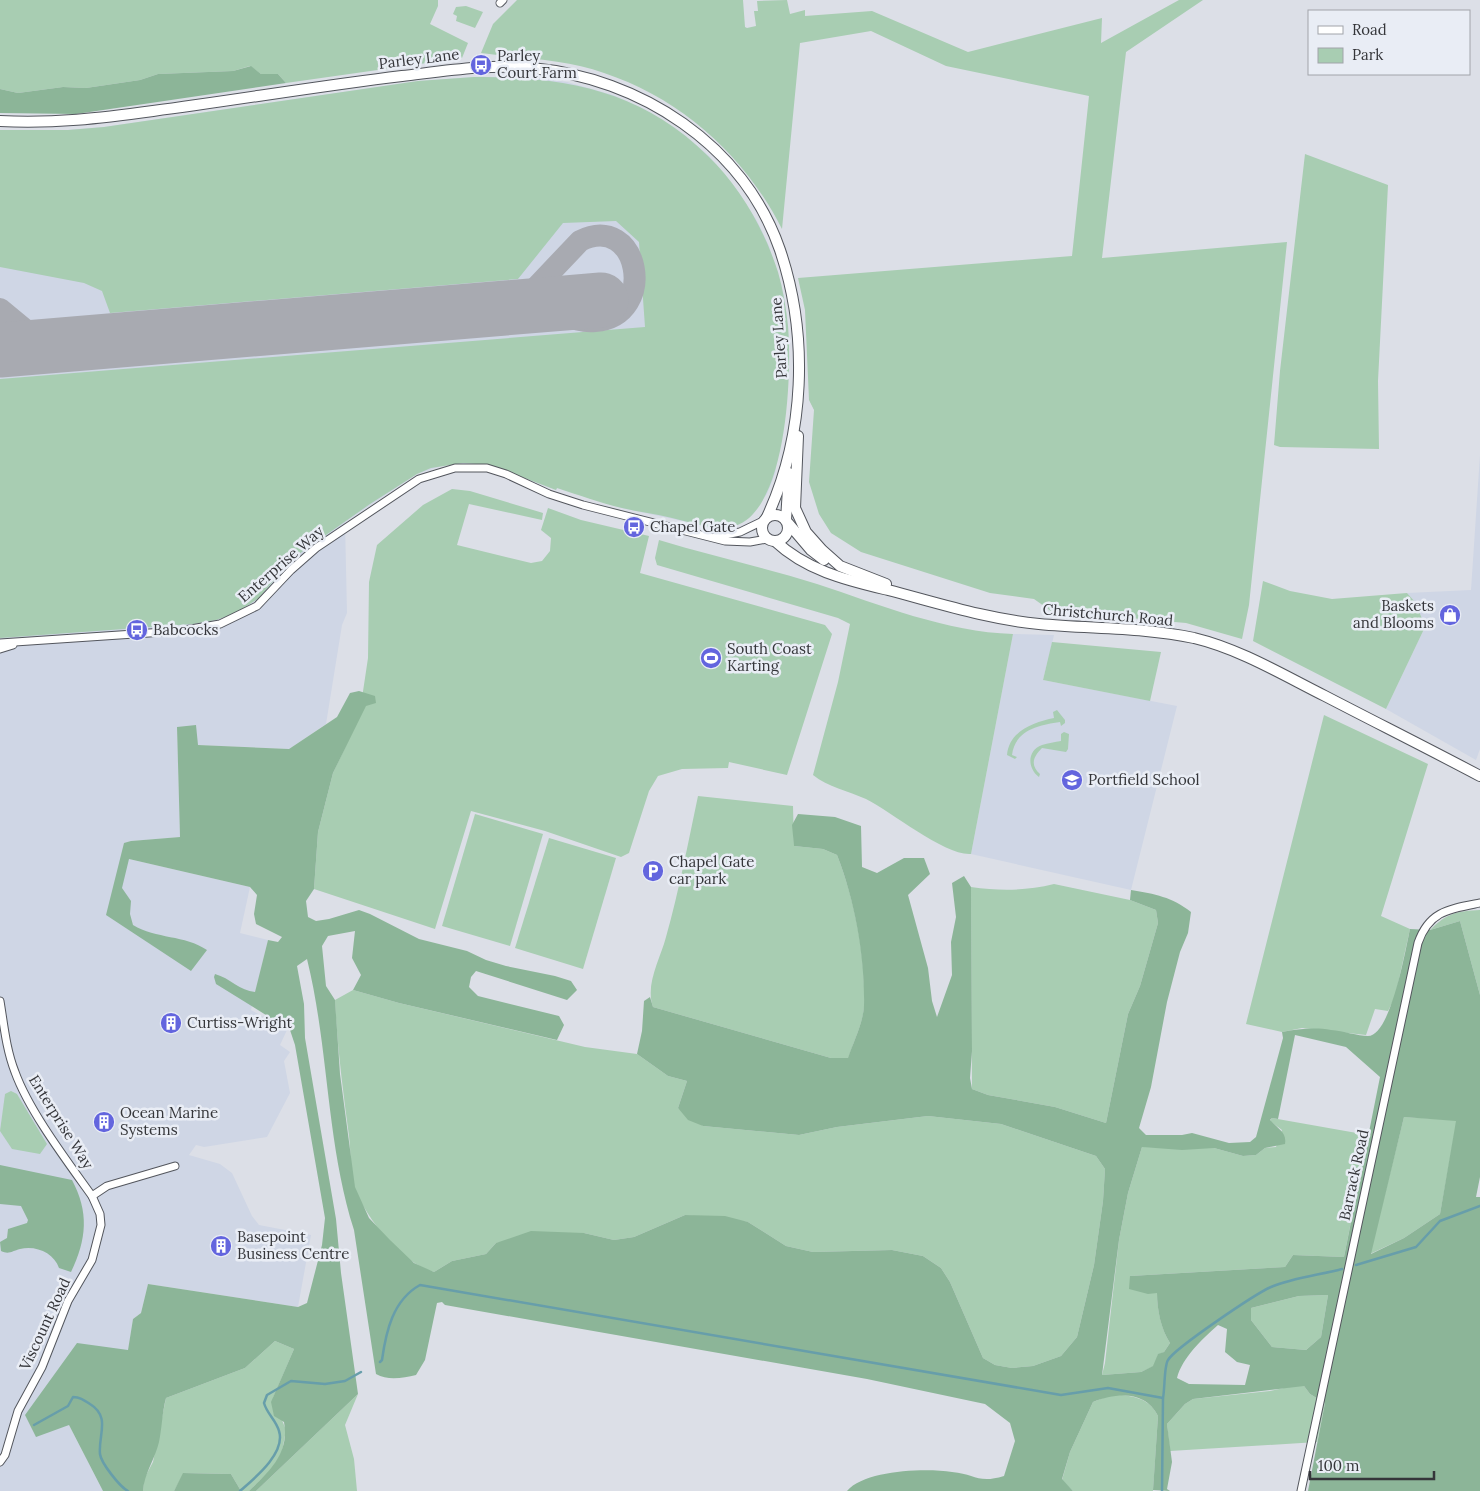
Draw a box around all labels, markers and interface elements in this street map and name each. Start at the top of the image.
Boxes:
legend [1308,10,1470,75]
text: Road [1352,20,1387,39]
street label: Parley Lane [378,44,460,73]
text: Park [1352,45,1383,64]
place label: Parley Court Farm [497,46,577,82]
bus stop icon: Parley Court Farm [469,53,493,77]
street label: Parley Lane [766,297,791,379]
bus stop icon: Chapel Gate [622,515,646,539]
place label: Chapel Gate [650,517,735,536]
street label: Enterprise Way [234,521,327,606]
place label: Baskets and Blooms [1353,596,1434,632]
street label: Christchurch Road [1042,599,1174,630]
shop icon: Baskets and Blooms [1438,603,1462,627]
bus stop icon: Babcocks [125,618,149,642]
place label: Babcocks [153,620,219,639]
place label: South Coast Karting [727,639,812,675]
sports icon: South Coast Karting [699,646,723,670]
school or university icon: Portfield School [1060,768,1084,792]
place label: Portfield School [1088,770,1200,789]
place label: Chapel Gate car park [669,852,754,888]
parking icon: Chapel Gate car park [641,859,665,883]
building icon: Curtiss-Wright [159,1011,183,1035]
place label: Curtiss-Wright [187,1013,293,1032]
street label: Enterprise Way [25,1071,98,1172]
place label: Ocean Marine Systems [120,1103,218,1139]
building icon: Ocean Marine Systems [92,1110,116,1134]
street label: Barrack Road [1335,1128,1372,1222]
place label: Basepoint Business Centre [237,1227,349,1263]
building icon: Basepoint Business Centre [209,1234,233,1258]
street label: Viscount Road [14,1274,74,1374]
scale bar [1310,1448,1434,1480]
text: 100 m [1318,1456,1359,1475]

